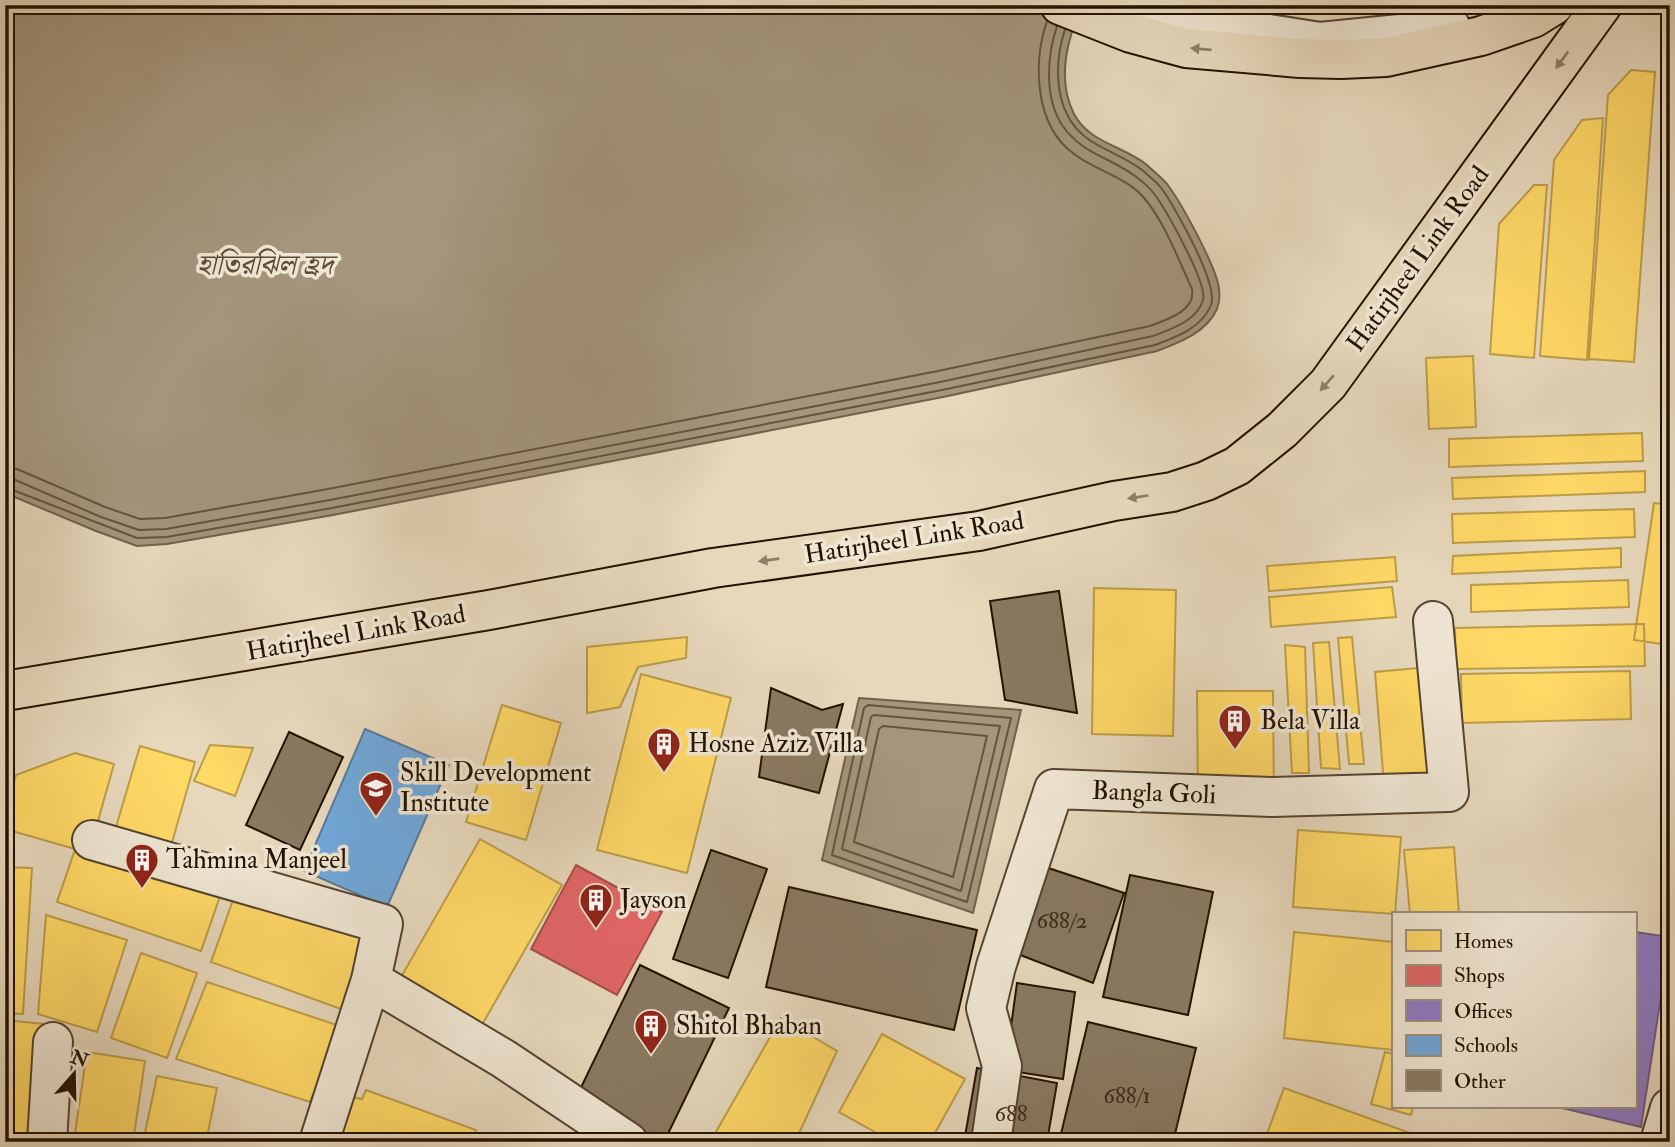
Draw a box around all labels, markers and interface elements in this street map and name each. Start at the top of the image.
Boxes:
one-way arrow [1190,43,1212,54]
one-way arrow [1554,51,1569,69]
street label: Hatirjheel Link Road [1340,160,1496,358]
water label: হাতিরঝিল হ্রদ [197,248,339,283]
one-way arrow [1320,375,1335,392]
one-way arrow [1127,492,1149,503]
street label: Hatirjheel Link Road [802,505,1026,571]
one-way arrow [758,555,780,566]
street label: Hatirjheel Link Road [244,598,468,668]
building icon: Bela Villa [1216,702,1254,751]
place label: Bela Villa [1260,705,1360,737]
building icon: Hosne Aziz Villa [645,725,683,774]
place label: Hosne Aziz Villa [688,728,864,760]
place label: Skill Development Institute [400,757,591,819]
school or university icon: Skill Development Institute [357,769,395,818]
street label: Bangla Goli [1091,775,1217,811]
building icon: Tahmina Manjeel [123,841,161,890]
place label: Tahmina Manjeel [166,844,347,876]
building icon: Jayson [577,881,615,930]
place label: Jayson [619,884,687,916]
house number: 688/2 [1037,906,1087,935]
legend [1392,912,1636,1108]
text: Homes [1454,928,1513,955]
text: Shops [1454,962,1505,989]
text: Offices [1454,998,1512,1025]
building icon: Shitol Bhaban [632,1007,670,1056]
place label: Shitol Bhaban [676,1010,822,1042]
text: Schools [1454,1032,1518,1059]
north arrow [38,1038,108,1108]
text: N [66,1044,92,1073]
text: Other [1454,1068,1506,1095]
house number: 688/1 [1103,1081,1151,1110]
house number: 688 [994,1099,1028,1128]

